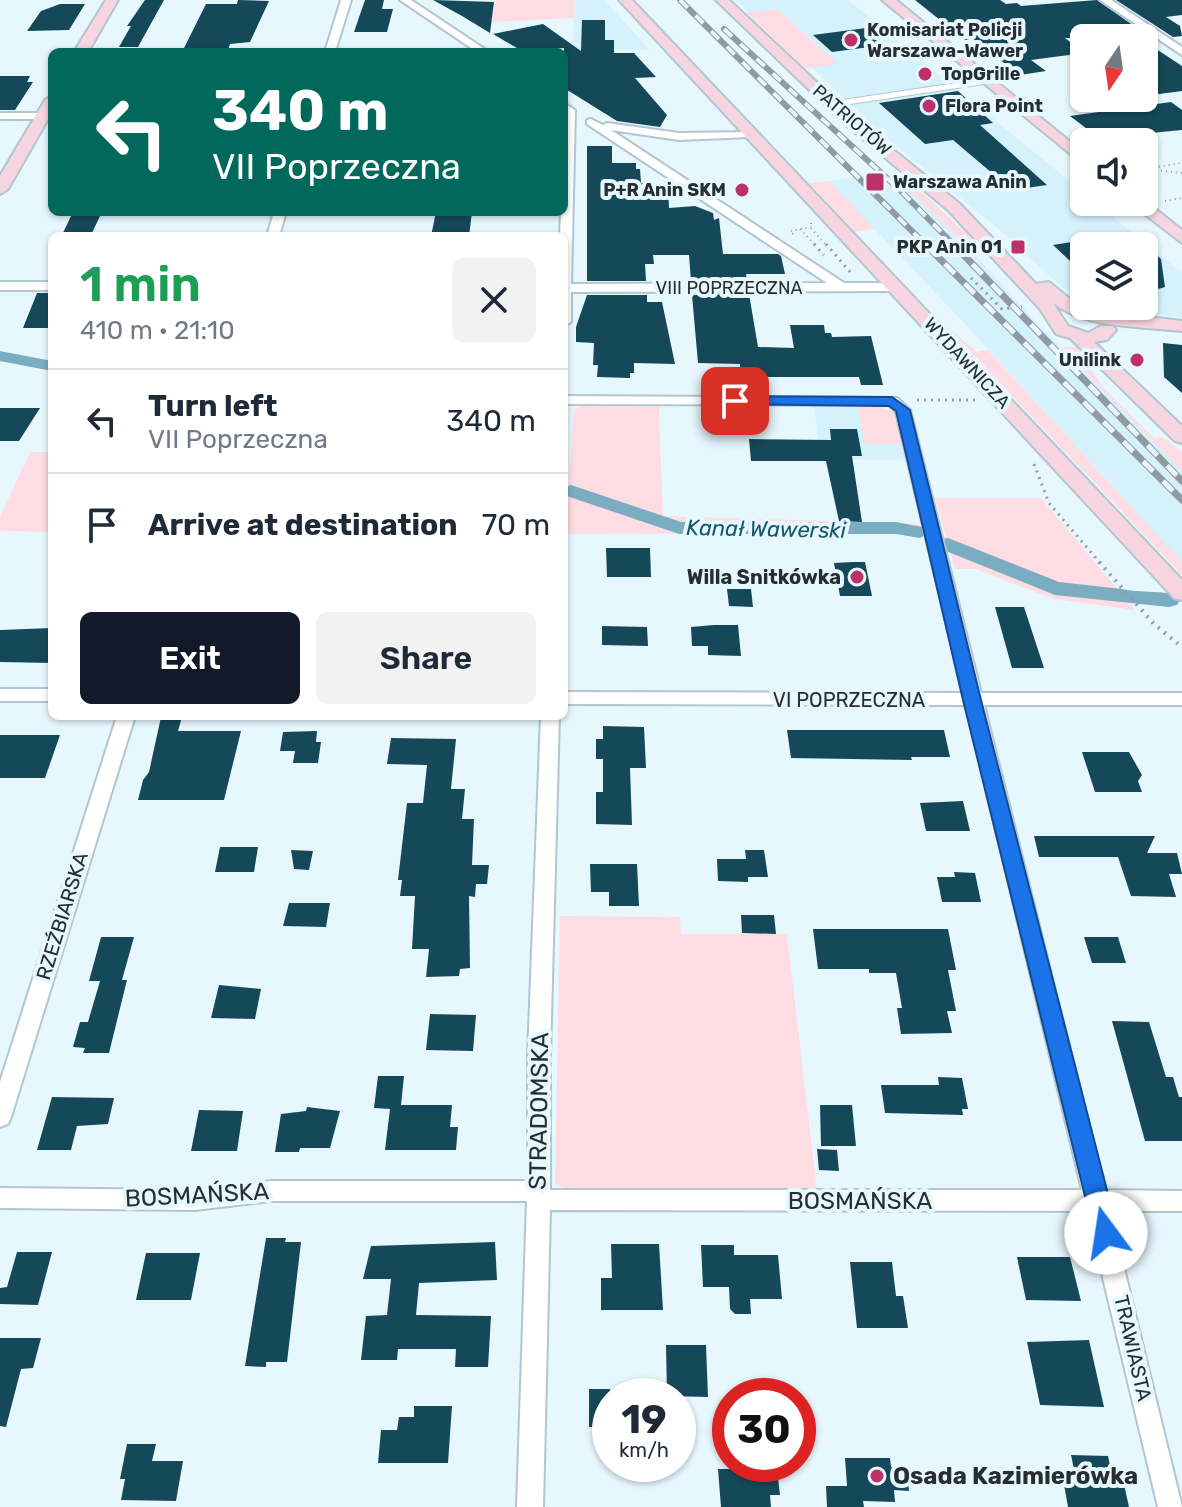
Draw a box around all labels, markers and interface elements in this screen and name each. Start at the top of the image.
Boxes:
place label: Komisariat Policji Warszawa-Wawer [867,19,1023,62]
north arrow [1070,24,1158,112]
map controls [1070,24,1158,320]
marker: Komisariat Policji Warszawa-Wawer [842,31,860,49]
place label: TopGrille [941,63,1021,85]
marker: TopGrille [916,65,934,83]
text: 340 m [212,78,388,144]
icon: left [80,80,184,184]
street label: PATRIOTÓW [808,80,896,160]
place label: Flora Point [945,95,1043,117]
marker: Flora Point [920,97,938,115]
button: sound [1070,128,1158,216]
text: VII Poprzeczna [212,145,461,188]
marker: Warszawa Anin [864,171,886,193]
place label: Warszawa Anin [893,171,1027,193]
place label: P+R Anin SKM [603,179,726,201]
marker: P+R Anin SKM [733,181,751,199]
button: layers [1070,232,1158,320]
place label: PKP Anin 01 [897,236,1002,258]
marker: PKP Anin 01 [1009,238,1027,256]
text: 1 min [80,256,201,313]
button: close [452,258,536,342]
street label: VIII POPRZECZNA [656,277,802,299]
street label: WYDAWNICZA [919,313,1015,413]
text: 410 m · 21:10 [80,315,235,346]
place label: Unilink [1059,349,1121,371]
marker: Unilink [1128,351,1146,369]
pin [701,367,769,435]
icon: arrive [713,379,757,423]
text: Turn left [148,388,278,424]
icon: left [80,399,124,443]
text: 340 m [446,403,536,439]
text: VII Poprzeczna [148,424,328,455]
icon: arrive [80,503,124,547]
text: Arrive at destination [148,507,458,543]
text: 70 m [482,507,550,543]
water label: Kanał Wawerski [686,514,847,544]
place label: Willa Snitkówka [687,565,841,589]
marker: Willa Snitkówka [848,568,866,586]
button: Exit [80,612,300,704]
button: Share [316,612,536,704]
street label: VI POPRZECZNA [773,688,925,712]
street label: RZEŹBIARSKA [31,849,93,983]
street label: STRADOMSKA [524,1032,554,1190]
street label: BOSMAŃSKA [124,1177,270,1213]
street label: BOSMAŃSKA [788,1187,932,1215]
position arrow [1064,1191,1148,1275]
street label: TRAWIASTA [1109,1293,1157,1403]
speed limit sign: 30 [712,1378,816,1482]
text: 19 [621,1396,667,1443]
text: km/h [619,1438,669,1462]
place label: Osada Kazimierówka [893,1462,1138,1490]
marker: Osada Kazimierówka [868,1467,886,1485]

